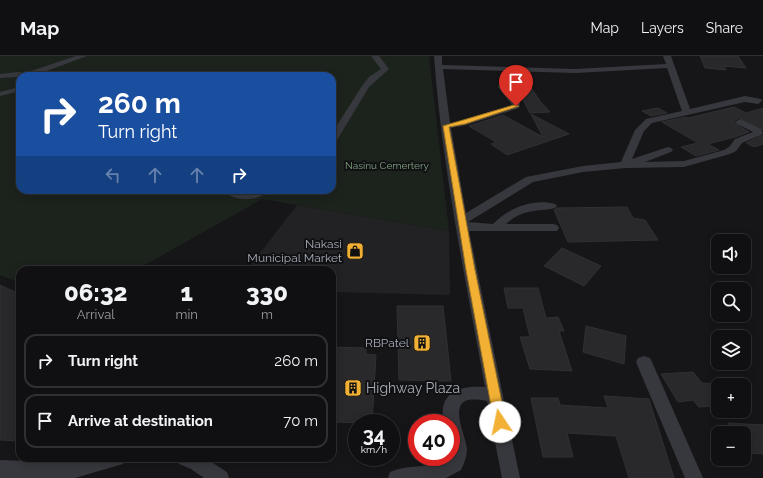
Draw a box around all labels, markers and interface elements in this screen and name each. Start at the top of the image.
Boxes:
text: Map [20,17,59,39]
text: Map [591,20,619,36]
text: Layers [641,20,684,36]
text: Share [706,20,743,36]
pin [499,65,533,106]
icon: arrive [505,71,527,93]
text: 260 m [98,87,181,120]
icon: right [32,88,84,140]
text: Turn right [98,121,177,142]
park label: Nasinu Cemertery [345,160,429,171]
icon: left [102,164,124,186]
icon: ahead [144,164,166,186]
icon: ahead [186,164,208,186]
icon: right [228,164,250,186]
map controls [711,234,751,466]
button: sound [711,234,751,274]
place label: Nakasi Municipal Market [247,237,342,265]
shop icon: Nakasi Municipal Market [345,241,365,261]
text: 06:32 [64,278,128,307]
text: 1 [180,278,193,307]
text: 330 [246,278,288,307]
button: search [711,282,751,322]
text: Arrival [77,307,115,322]
text: min [176,307,198,322]
text: m [261,307,273,322]
button: layers [711,330,751,370]
building icon: RBPatel [412,333,432,353]
place label: RBPatel [365,336,410,350]
icon: right [34,350,56,372]
text: Turn right [68,352,138,370]
text: 260 m [274,352,318,370]
building icon: Highway Plaza [343,378,363,398]
button: + [711,378,751,418]
place label: Highway Plaza [366,380,460,396]
position arrow [479,401,521,443]
icon: arrive [34,410,56,432]
text: Arrive at destination [68,412,213,430]
text: 70 m [283,412,318,430]
speed limit sign: 40 [408,414,460,466]
text: 34 [363,423,385,447]
button: − [711,426,751,466]
text: km/h [361,444,387,455]

